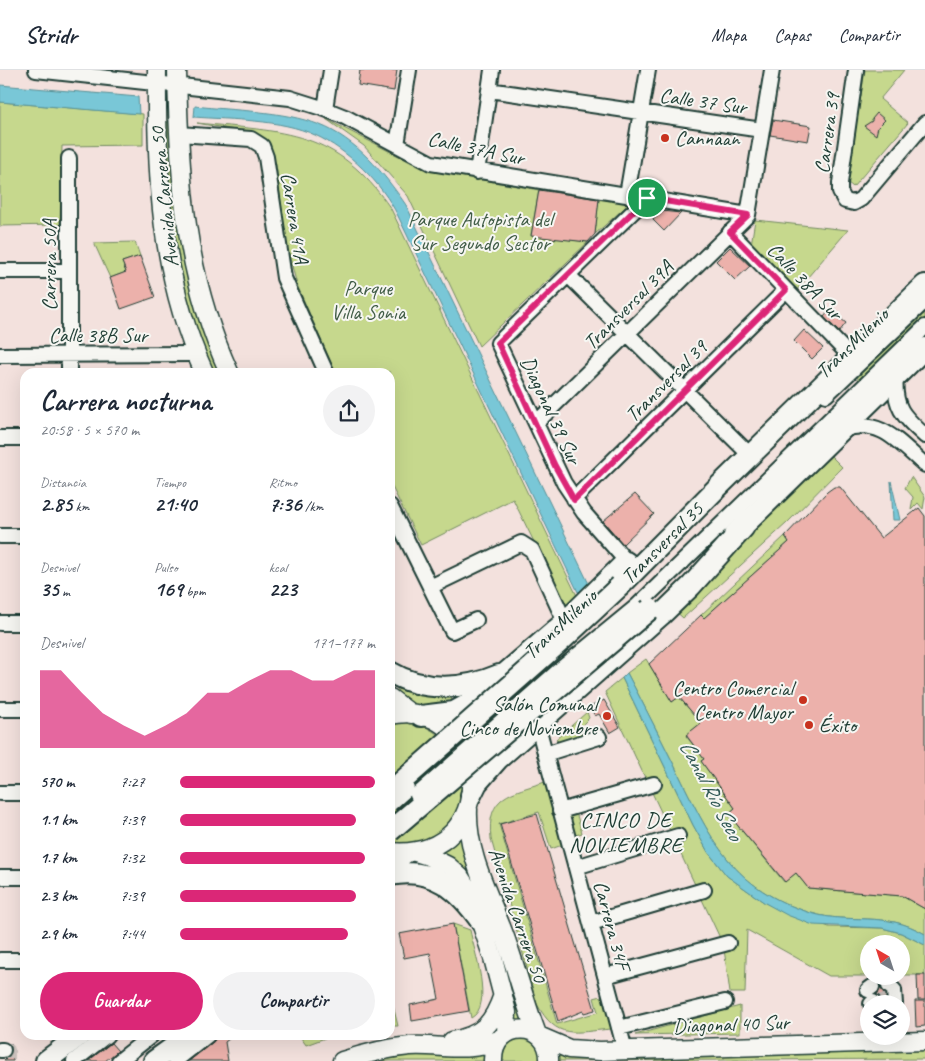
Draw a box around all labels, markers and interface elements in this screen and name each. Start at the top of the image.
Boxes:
text: Stridr [25,20,77,50]
text: Mapa [711,24,746,46]
text: Capas [774,24,811,46]
text: Compartir [839,24,900,46]
street label: Calle 37 Sur [658,82,750,120]
street label: Carrera 39 [808,89,846,175]
street label: Avenida Carrera 50 [144,124,184,268]
street label: Calle 37A Sur [425,125,529,171]
place label: Cannaan [675,125,741,151]
marker: Cannaan [659,132,671,144]
street label: Carrera 41A [275,171,315,267]
pin [626,177,668,219]
icon: arrive [633,184,661,212]
park label: Parque Autopista del Sur Segundo Sector [408,206,556,256]
street label: Carrera 50A [36,218,62,311]
street label: Calle 38A Sur [762,237,850,327]
street label: Transversal 39A [578,254,679,355]
park label: Parque Villa Sonia [331,275,407,325]
street label: TransMilenio [810,300,896,384]
street label: Calle 38B Sur [49,322,150,348]
street label: Transversal 39 [619,333,714,428]
street label: Diagonal 39 Sur [515,352,588,470]
text: Carrera nocturna [40,383,211,418]
button: share [323,385,375,437]
text: 20:58 · 5 × 570 m [40,420,139,440]
text: Distancia [40,474,86,491]
text: Tiempo [154,474,186,491]
text: Ritmo [269,474,297,491]
text: 2.85 [40,491,72,517]
text: 21:40 [154,491,196,517]
text: 7:36 [269,491,302,517]
street label: Transversal 35 [615,495,710,590]
text: km [72,498,89,515]
text: /km [302,498,323,515]
text: Desnivel [40,559,78,576]
text: Pulso [154,559,178,576]
text: kcal [269,559,287,576]
text: 35 [40,576,59,602]
text: 169 [154,576,183,602]
text: 223 [269,576,297,602]
street label: TransMilenio [518,582,604,665]
text: m [59,583,70,600]
text: bpm [183,583,206,600]
text: Desnivel [40,633,83,653]
text: 171–177 m [312,633,375,653]
place label: Centro Comercial Centro Mayor [672,675,796,725]
place label: Salón Comunal Cinco de Noviembre [460,691,600,741]
marker: Centro Comercial Centro Mayor [797,694,809,706]
marker: Salón Comunal Cinco de Noviembre [601,710,613,722]
place label: Éxito [819,712,859,738]
marker: Éxito [803,719,815,731]
water label: Canal Río Seco [673,735,751,848]
text: 570 m [40,772,74,792]
text: 7:27 [120,772,145,792]
district label: CINCO DE NOVIEMBRE [569,806,685,859]
text: 1.1 km [40,810,77,830]
text: 7:39 [120,810,145,830]
street label: Avenida Carrera 50 [483,844,554,987]
text: 1.7 km [40,848,77,868]
text: 7:32 [120,848,145,868]
street label: Carrera 34F [588,878,637,976]
text: 2.3 km [40,886,77,906]
text: 7:39 [120,886,145,906]
text: 2.9 km [40,924,77,944]
text: 7:44 [120,924,145,944]
north arrow [860,935,910,985]
map controls [860,935,910,1045]
button: Guardar [40,972,203,1030]
button: Compartir [213,972,375,1030]
button: layers [860,995,910,1045]
street label: Diagonal 40 Sur [673,1009,792,1039]

